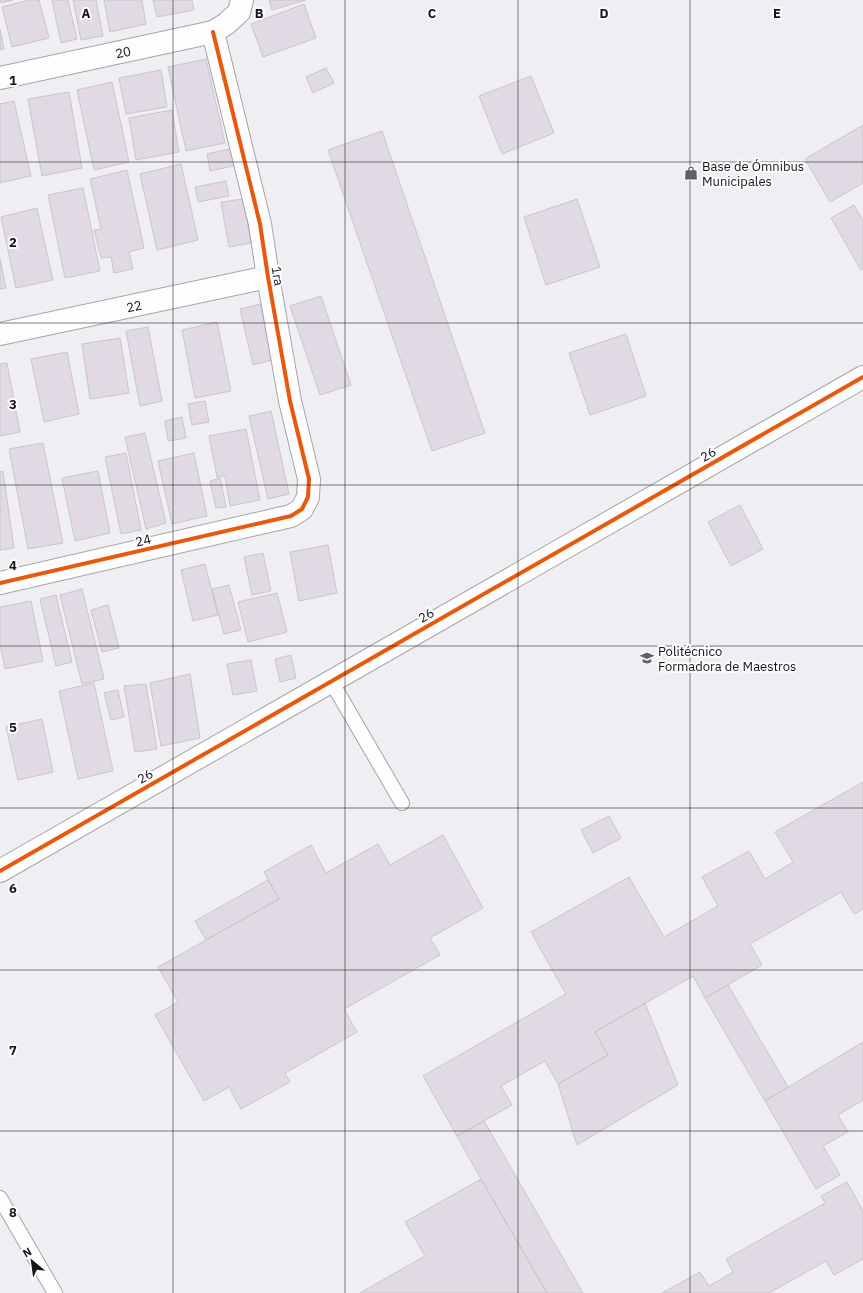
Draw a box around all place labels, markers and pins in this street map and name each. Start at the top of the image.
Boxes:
place label: Base de Ómnibus Municipales [702,158,804,190]
shop icon: Base de Ómnibus Municipales [683,165,699,181]
place label: Politécnico Formadora de Maestros [658,643,796,675]
school or university icon: Politécnico Formadora de Maestros [639,650,655,666]

